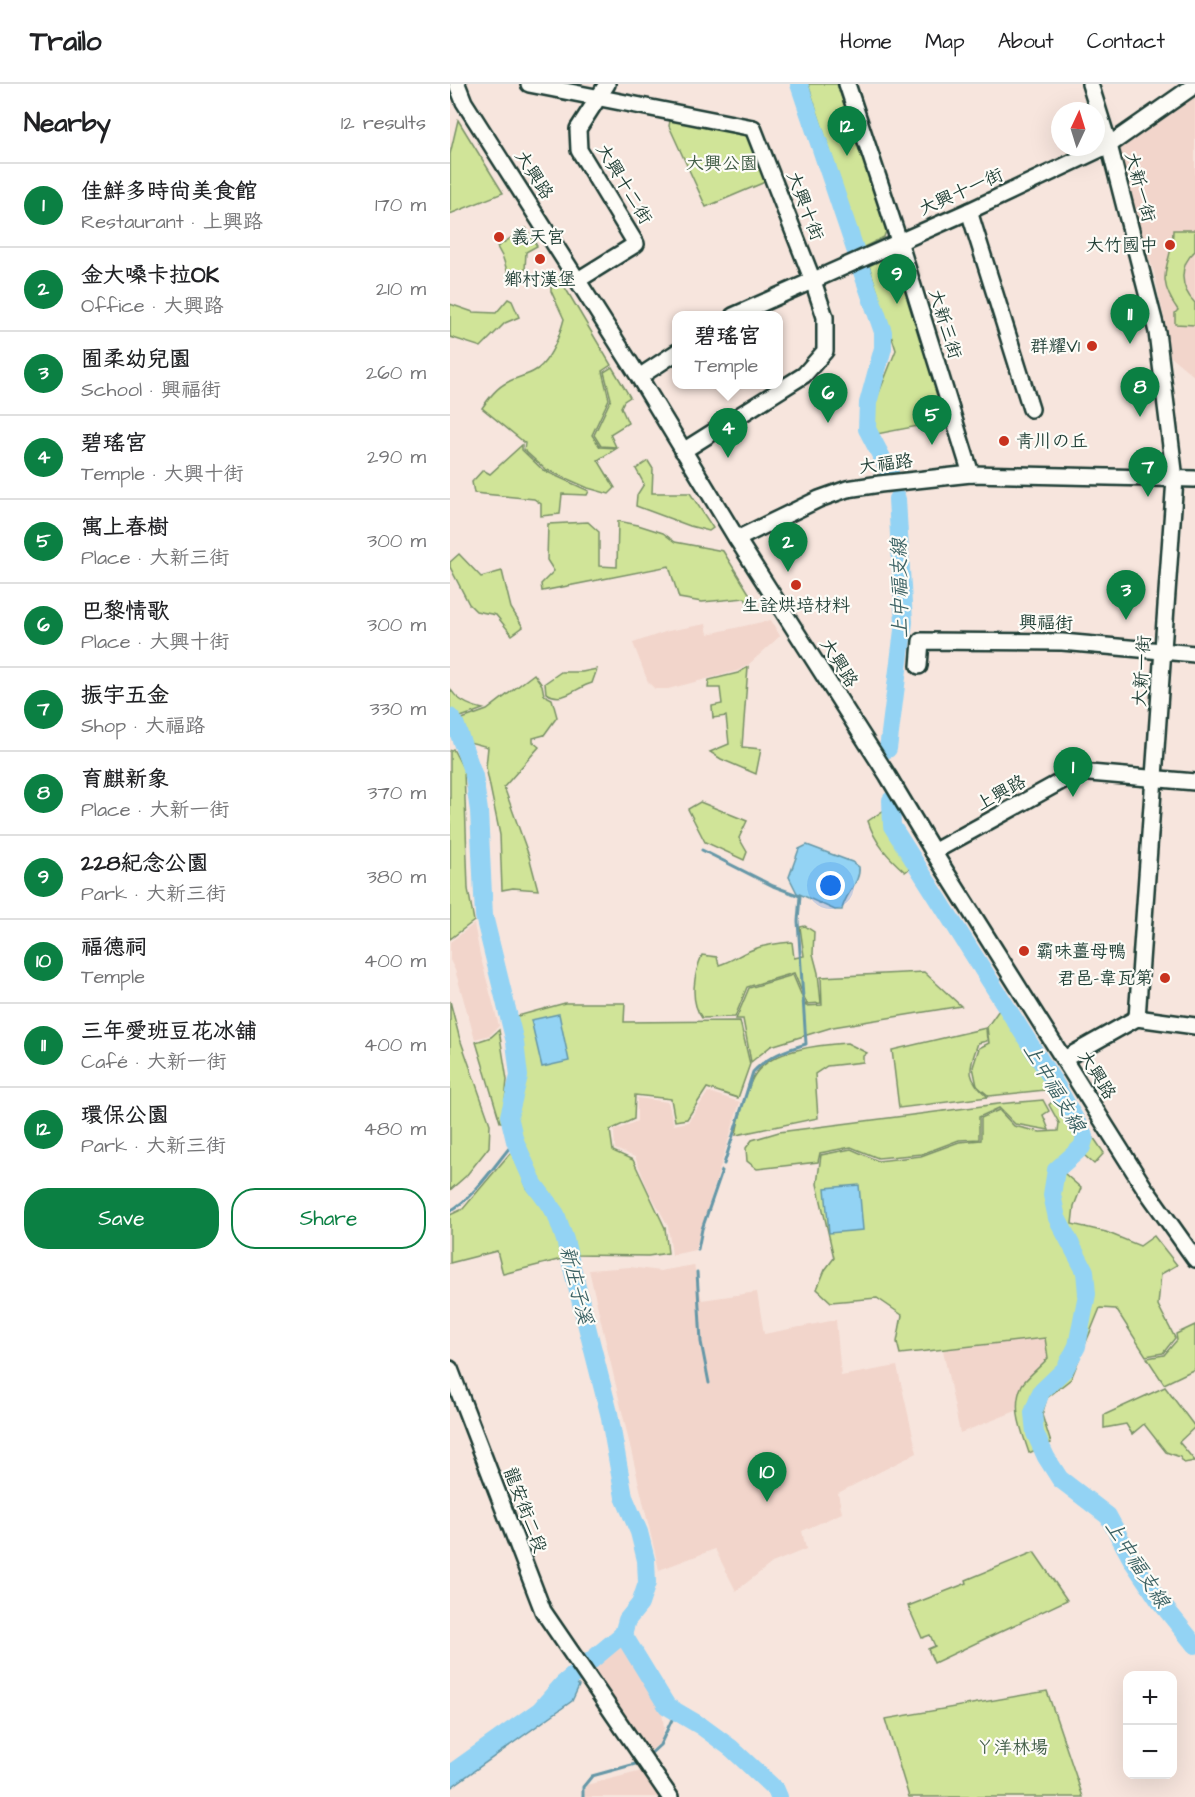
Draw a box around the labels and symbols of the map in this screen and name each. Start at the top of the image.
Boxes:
north arrow [1051,102,1105,156]
pin: 12 [828,106,866,156]
street label: 大興十二街 [590,139,658,229]
street label: 大興路 [509,146,559,204]
street label: 大新一街 [1119,149,1161,225]
park label: 大興公園 [686,151,758,176]
street label: 大興十一街 [915,162,1007,222]
street label: 大興十街 [780,168,830,244]
place label: 義天宮 [511,225,565,250]
marker: 義天宮 [492,230,506,244]
place label: 大竹國中 [1086,233,1158,258]
marker: 大竹國中 [1163,238,1177,252]
marker: 鄉村漢堡 [533,252,547,266]
pin: 9 [878,254,916,304]
place label: 鄉村漢堡 [504,267,576,292]
street label: 大新三街 [923,286,967,362]
pin: 11 [1110,294,1150,344]
place label: 群耀V1 [1030,334,1080,359]
marker: 群耀V1 [1085,339,1099,353]
pin: 8 [1120,368,1160,417]
pin: 6 [808,374,848,423]
pin: 5 [912,396,952,445]
pin: 4 [708,408,748,458]
place label: 青川の丘 [1016,429,1088,454]
marker: 青川の丘 [997,434,1011,448]
street label: 大福路 [858,448,914,480]
pin: 7 [1128,448,1168,497]
pin: 2 [768,522,808,572]
water label: 上中福支線 [885,537,915,638]
pin: 3 [1106,570,1146,620]
marker: 生詮烘培材料 [789,578,803,592]
place label: 生詮烘培材料 [742,593,850,618]
street label: 興福街 [1019,610,1073,636]
street label: 大興路 [814,633,864,693]
street label: 大新一街 [1127,634,1157,708]
pin: 1 [1054,748,1092,797]
street label: 上興路 [971,769,1031,817]
your location [816,871,845,900]
place label: 霸味薑母鴨 [1036,939,1126,964]
marker: 霸味薑母鴨 [1017,944,1031,958]
place label: 君邑-韋瓦第 [1057,966,1153,991]
marker: 君邑-韋瓦第 [1158,971,1172,985]
water label: 上中福支線 [1016,1038,1092,1139]
street label: 大興路 [1072,1045,1122,1105]
water label: 新庄子溪 [553,1243,600,1328]
pin: 10 [748,1452,786,1502]
street label: 龍安街二段 [497,1464,553,1556]
water label: 上中福支線 [1098,1514,1177,1614]
park label: ㄚ洋林場 [976,1735,1048,1760]

